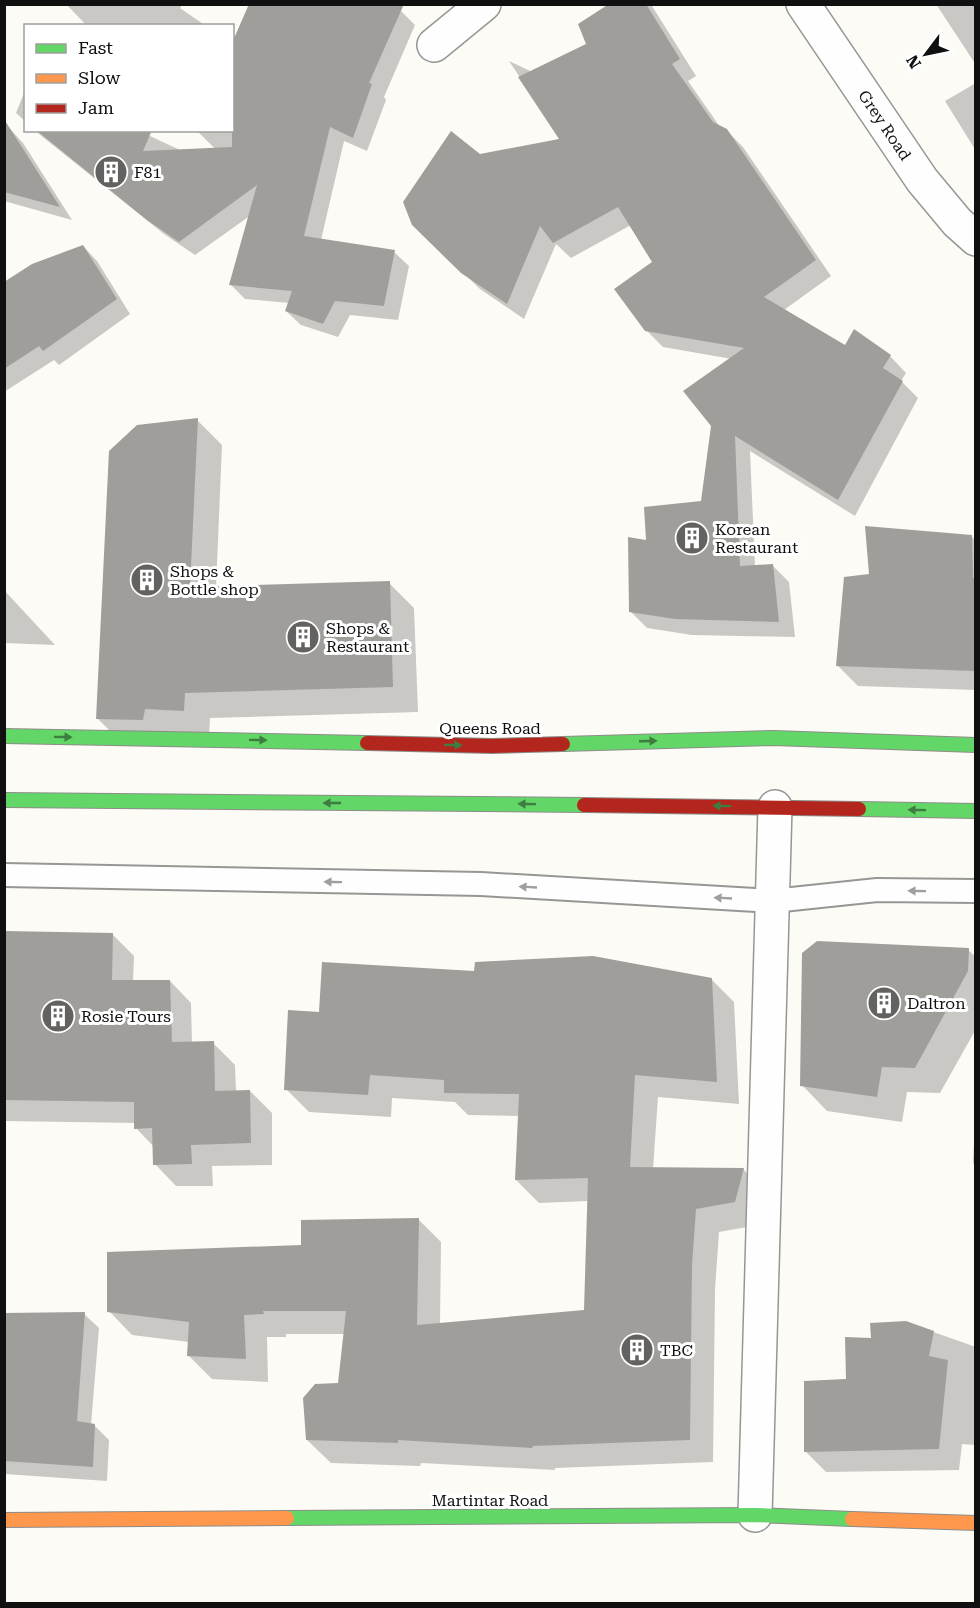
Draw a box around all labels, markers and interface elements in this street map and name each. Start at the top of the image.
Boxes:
legend [24,24,234,132]
north arrow [896,24,956,84]
text: Fast [78,37,113,58]
text: N [902,51,925,72]
text: Slow [78,67,120,88]
street label: Grey Road [854,87,915,164]
text: Jam [78,97,114,118]
building icon: F81 [93,154,129,190]
place label: F81 [134,163,162,182]
building icon: Korean Restaurant [674,520,710,556]
place label: Korean Restaurant [715,520,798,557]
building icon: Shops & Bottle shop [129,562,165,598]
place label: Shops & Bottle shop [170,562,259,599]
building icon: Shops & Restaurant [285,619,321,655]
place label: Shops & Restaurant [326,619,409,656]
street label: Queens Road [439,719,541,738]
one-way arrow [53,732,72,742]
one-way arrow [248,735,267,745]
one-way arrow [638,737,657,746]
one-way arrow [443,740,462,750]
one-way arrow [323,798,342,808]
one-way arrow [518,799,537,809]
one-way arrow [713,801,732,811]
one-way arrow [908,805,927,815]
one-way arrow [324,877,343,887]
one-way arrow [519,882,538,891]
one-way arrow [908,886,927,896]
one-way arrow [713,894,732,903]
building icon: Daltron [866,985,902,1021]
place label: Daltron [907,994,966,1013]
building icon: Rosie Tours [40,998,76,1034]
place label: Rosie Tours [81,1007,171,1026]
building icon: TBC [619,1332,655,1368]
place label: TBC [660,1341,693,1360]
street label: Martintar Road [432,1491,548,1510]

